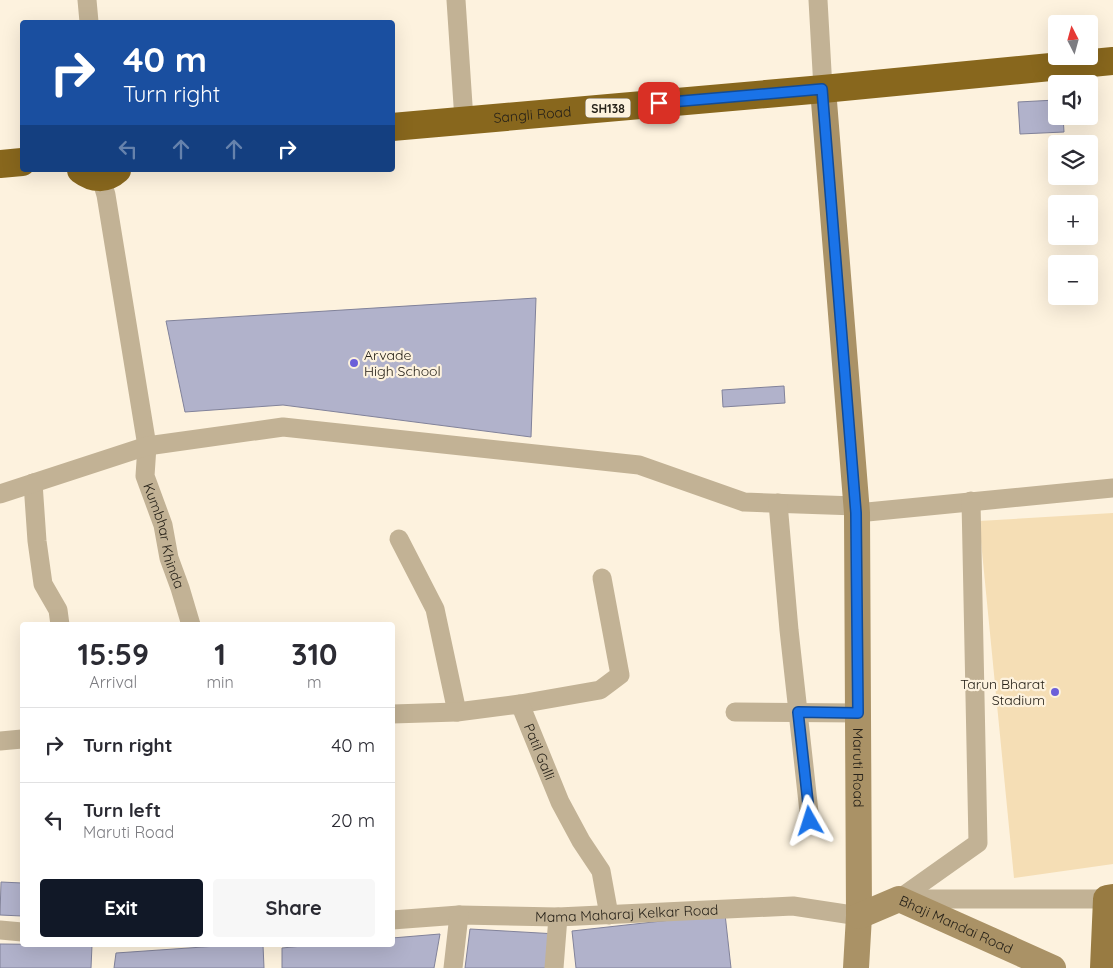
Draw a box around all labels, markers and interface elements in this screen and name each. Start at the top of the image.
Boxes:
north arrow [1048,15,1098,65]
map controls [1048,15,1098,305]
text: 40 m [123,37,207,81]
icon: right [40,40,105,105]
button: sound [1048,75,1098,125]
text: Turn right [123,80,220,108]
pin [638,82,680,124]
icon: arrive [645,89,673,117]
road number: SH138 [586,99,630,118]
street label: Sangli Road [493,102,572,127]
icon: left [114,135,142,163]
icon: ahead [167,135,195,163]
icon: ahead [220,135,248,163]
icon: right [273,135,301,163]
button: layers [1048,135,1098,185]
button: + [1048,195,1098,245]
button: − [1048,255,1098,305]
place label: Arvade High School [364,346,441,380]
marker: Arvade High School [348,357,360,369]
street label: Kumbhar Khinda [139,480,188,591]
text: 15:59 [78,635,149,673]
text: 1 [214,635,226,673]
text: 310 [291,635,337,673]
text: Arrival [89,672,137,692]
text: min [207,672,234,692]
text: m [307,672,322,692]
place label: Tarun Bharat Stadium [960,675,1045,709]
marker: Tarun Bharat Stadium [1049,686,1061,698]
street label: Patil Galli [520,721,559,783]
street label: Maruti Road [849,728,867,808]
icon: right [40,731,68,759]
text: Turn right [83,733,172,757]
text: 40 m [331,733,375,757]
position arrow [783,794,835,846]
text: Turn left [83,798,161,822]
icon: left [40,806,68,834]
text: 20 m [331,808,375,832]
text: Maruti Road [83,822,174,842]
button: Exit [40,879,203,937]
button: Share [213,879,375,937]
street label: Bhaji Mandai Road [896,891,1016,958]
street label: Mama Maharaj Kelkar Road [535,901,719,926]

